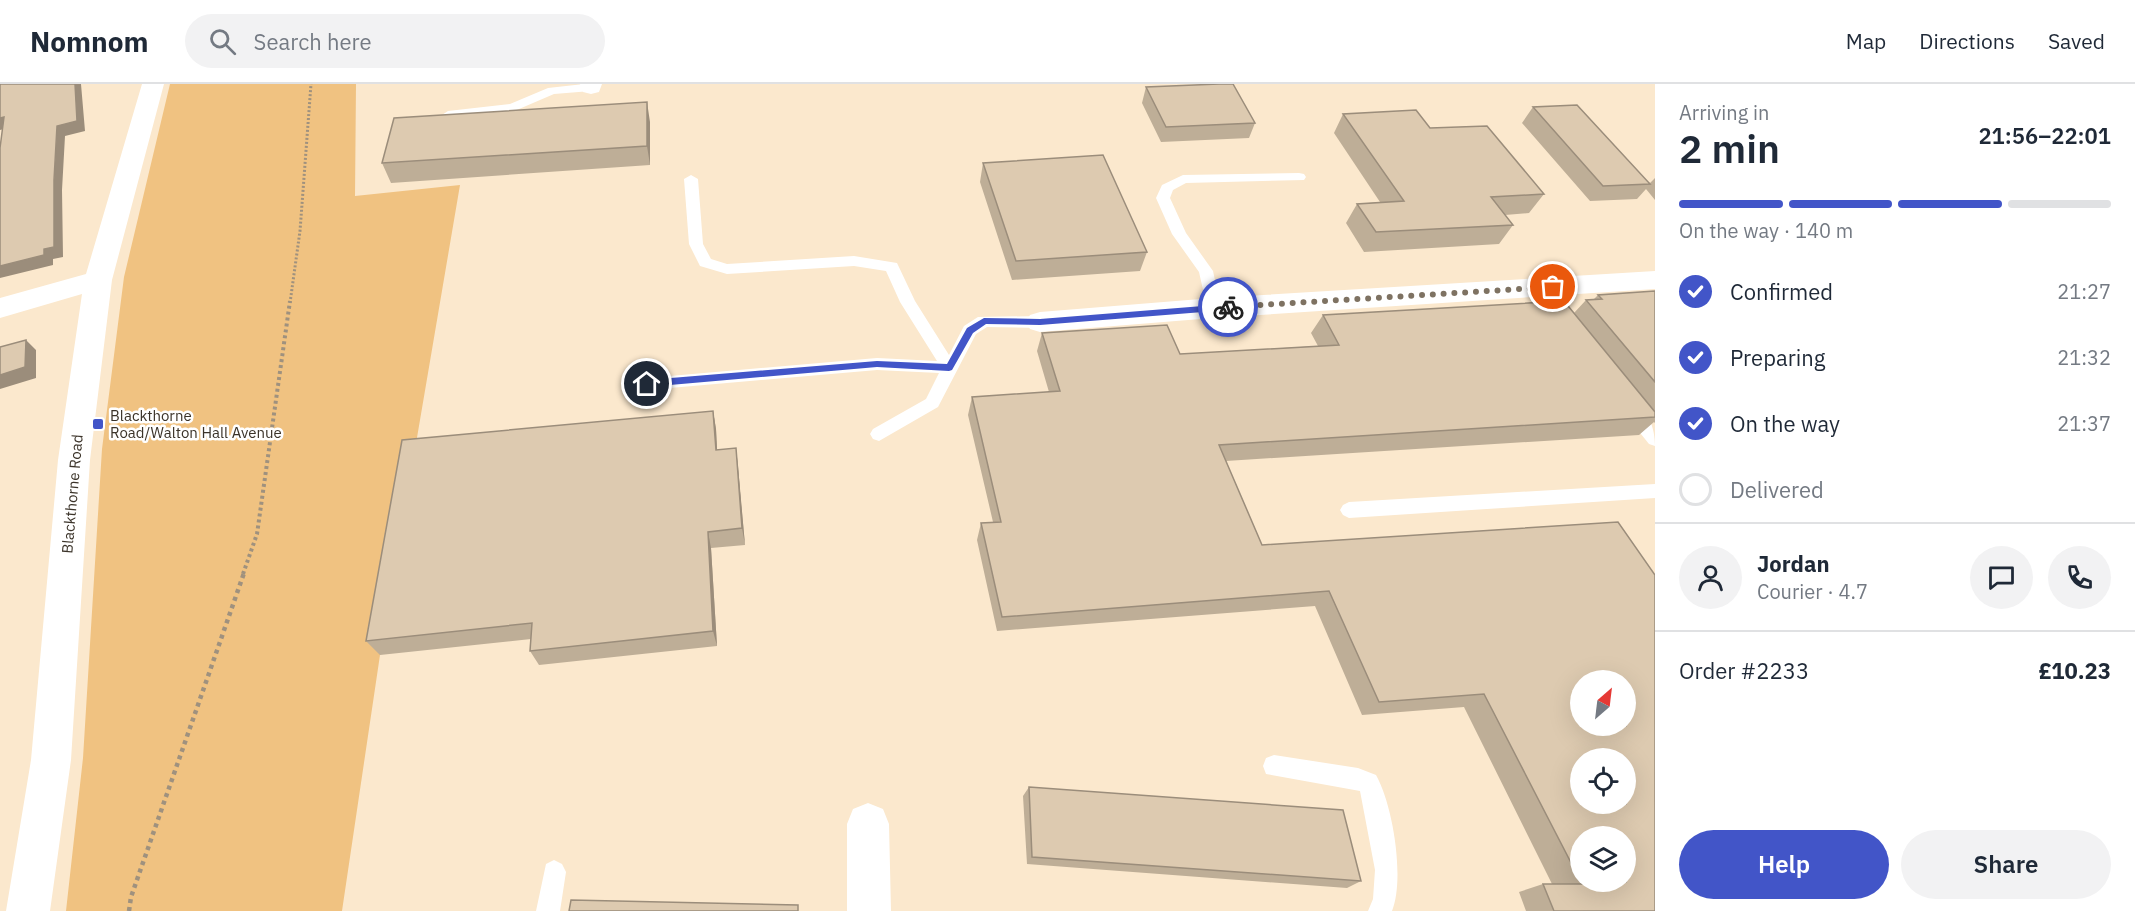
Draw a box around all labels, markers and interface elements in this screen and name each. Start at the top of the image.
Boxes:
search box [185,14,605,68]
text: Nomnom [30,23,149,60]
icon: search [206,25,239,58]
text: Search here [254,27,372,56]
text: Map [1846,27,1886,55]
text: Directions [1919,27,2015,55]
text: Saved [2048,27,2105,55]
text: Arriving in [1679,99,1769,126]
text: 21:56–22:01 [1978,121,2111,150]
text: 2 min [1679,123,1780,174]
text: On the way · 140 m [1679,217,1853,244]
pin [1527,261,1578,312]
icon: bag [1536,270,1569,303]
icon: check [1679,275,1712,308]
courier [1198,277,1258,337]
text: Confirmed [1730,277,1833,306]
text: 21:27 [2057,278,2111,305]
icon: bike [1212,291,1245,324]
icon: check [1679,341,1712,374]
text: Preparing [1730,343,1825,372]
text: 21:32 [2057,344,2111,371]
pin [621,358,672,409]
icon: home [630,367,663,400]
place label: Blackthorne Road/Walton Hall Avenue [110,406,282,442]
icon: check [1679,407,1712,440]
text: On the way [1730,409,1840,438]
text: 21:37 [2057,410,2111,437]
marker: Blackthorne Road/Walton Hall Avenue [91,417,105,431]
street label: Blackthorne Road [57,434,87,554]
text: Delivered [1730,475,1824,504]
button: person [1679,546,1742,609]
button: chat [1970,546,2033,609]
button: phone [2048,546,2111,609]
text: Jordan [1757,549,1830,578]
text: Courier · 4.7 [1757,578,1868,605]
text: Order #2233 [1679,656,1809,685]
text: £10.23 [2039,656,2111,685]
north arrow [1570,670,1636,736]
map controls [1570,670,1636,892]
button: locate [1570,748,1636,814]
button: layers [1570,826,1636,892]
button: Help [1679,830,1889,899]
button: Share [1901,830,2111,899]

